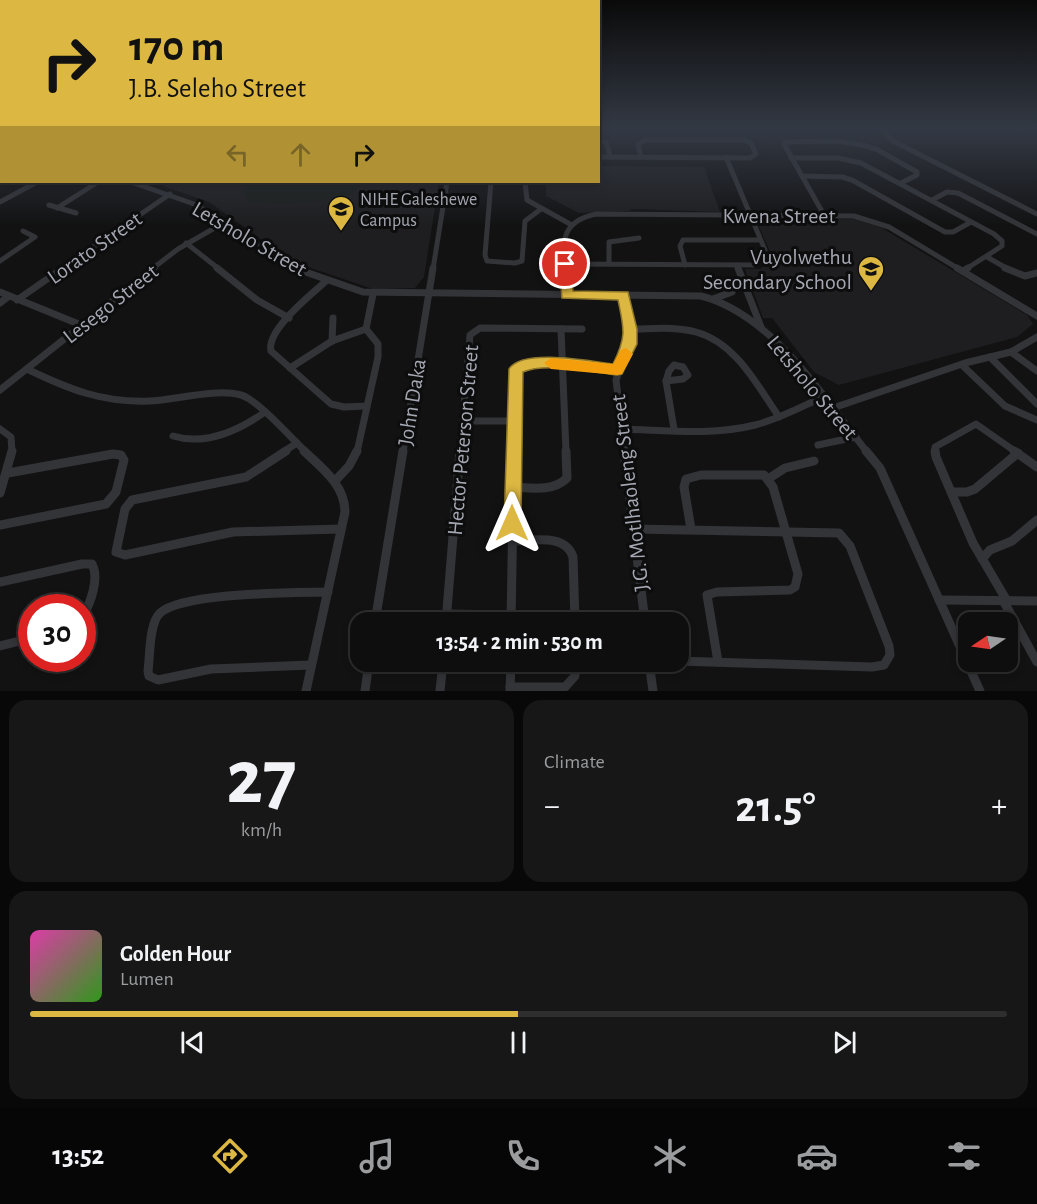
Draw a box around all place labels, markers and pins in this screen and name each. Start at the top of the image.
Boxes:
place label: NIHE Galeshewe Campus [360,191,477,230]
school or university icon: NIHE Galeshewe Campus [326,194,356,232]
pin [539,238,590,289]
place label: Vuyolwethu Secondary School [703,246,852,293]
school or university icon: Vuyolwethu Secondary School [856,254,886,292]

